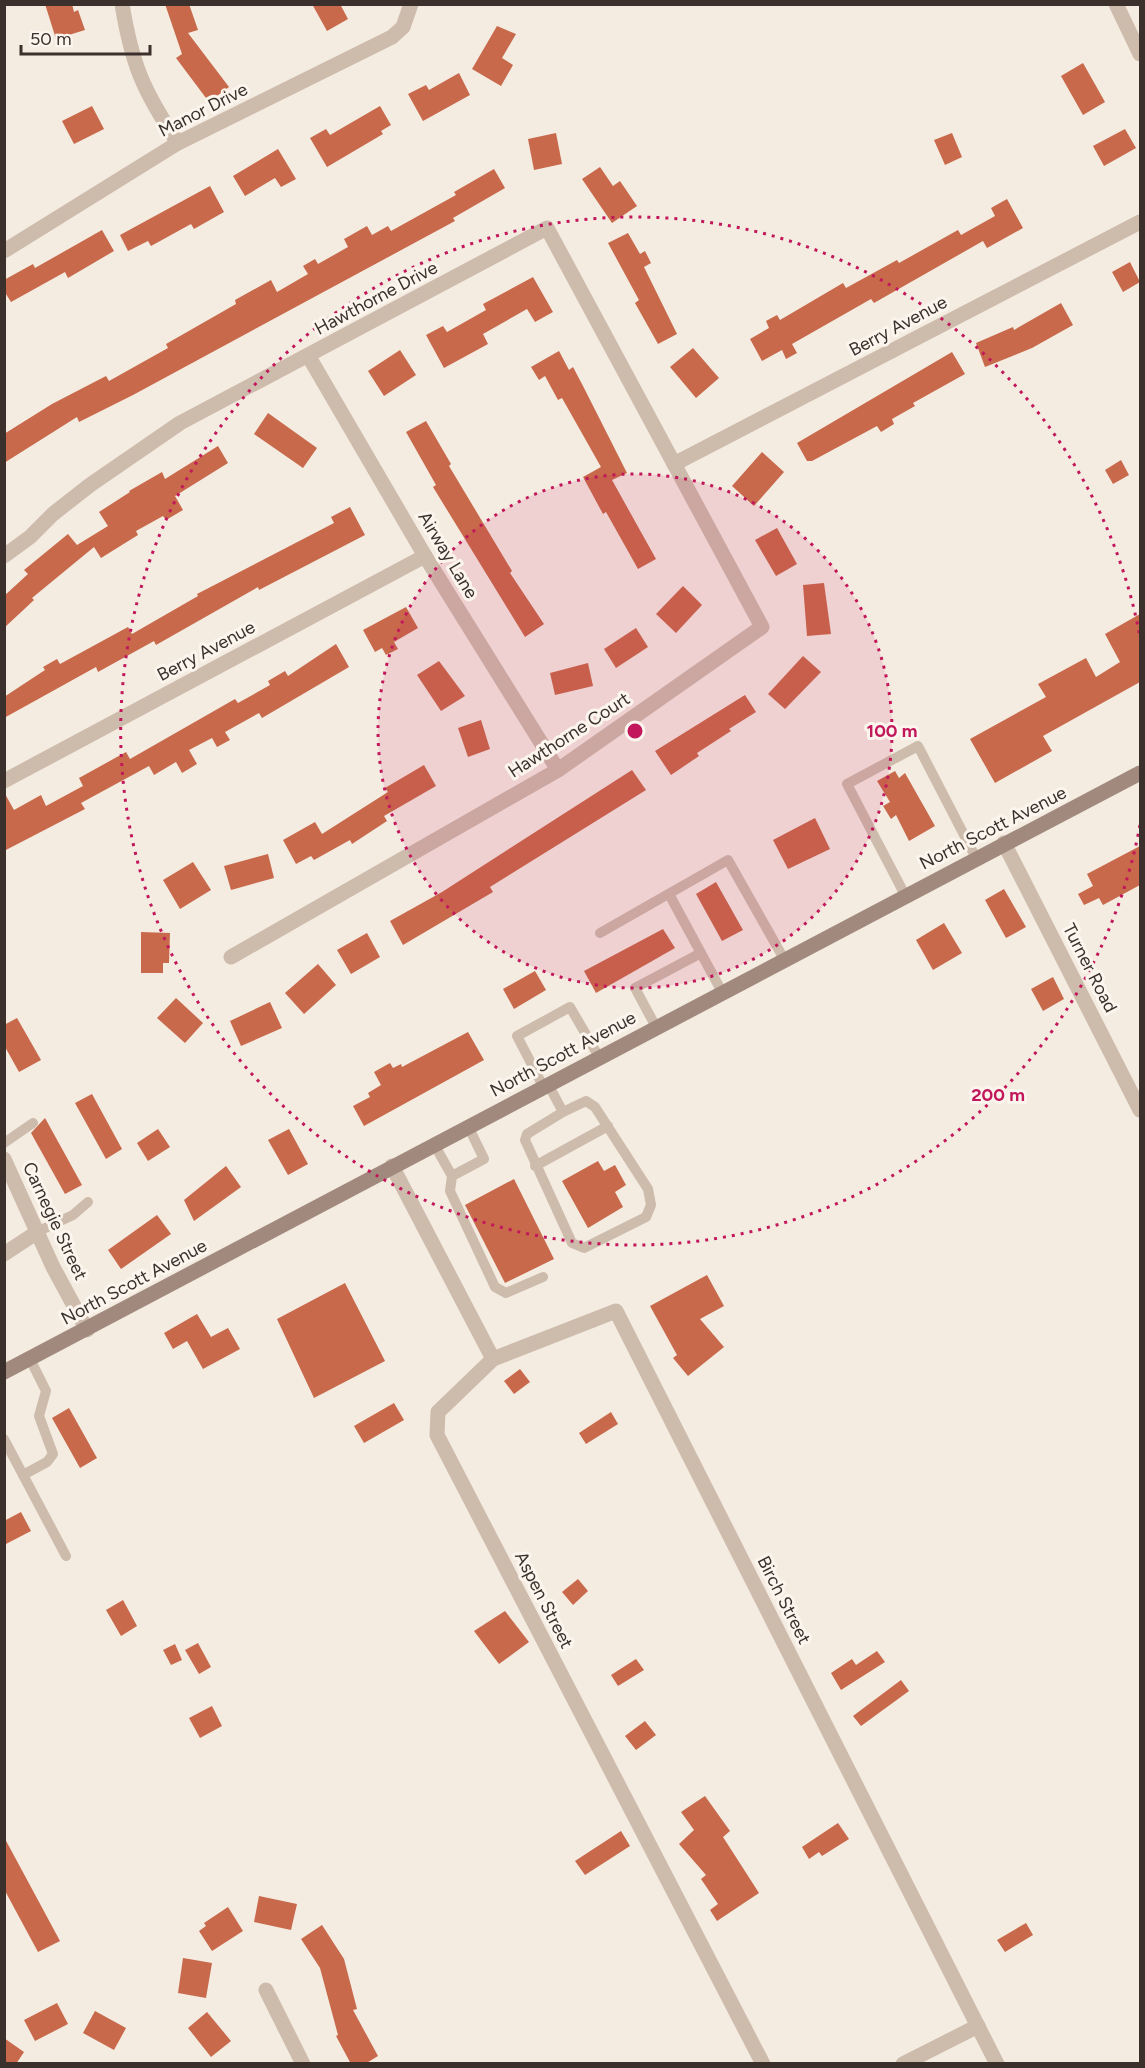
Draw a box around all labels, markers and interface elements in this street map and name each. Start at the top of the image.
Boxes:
scale bar [21,18,150,56]
text: 50 m [30,28,72,50]
street label: Manor Drive [155,78,251,142]
street label: Hawthorne Drive [311,256,441,340]
street label: Berry Avenue [845,291,951,361]
street label: Airway Lane [413,507,483,603]
street label: Berry Avenue [153,616,259,686]
street label: Hawthorne Court [504,687,634,783]
text: 100 m [867,720,917,742]
centre of rings [625,721,645,741]
street label: North Scott Avenue [916,781,1070,875]
street label: Turner Road [1058,920,1122,1016]
street label: North Scott Avenue [486,1006,640,1102]
text: 200 m [971,1084,1025,1106]
street label: Carnegie Street [18,1159,92,1284]
street label: North Scott Avenue [57,1234,211,1330]
street label: Aspen Street [510,1548,578,1652]
street label: Birch Street [752,1552,816,1648]

